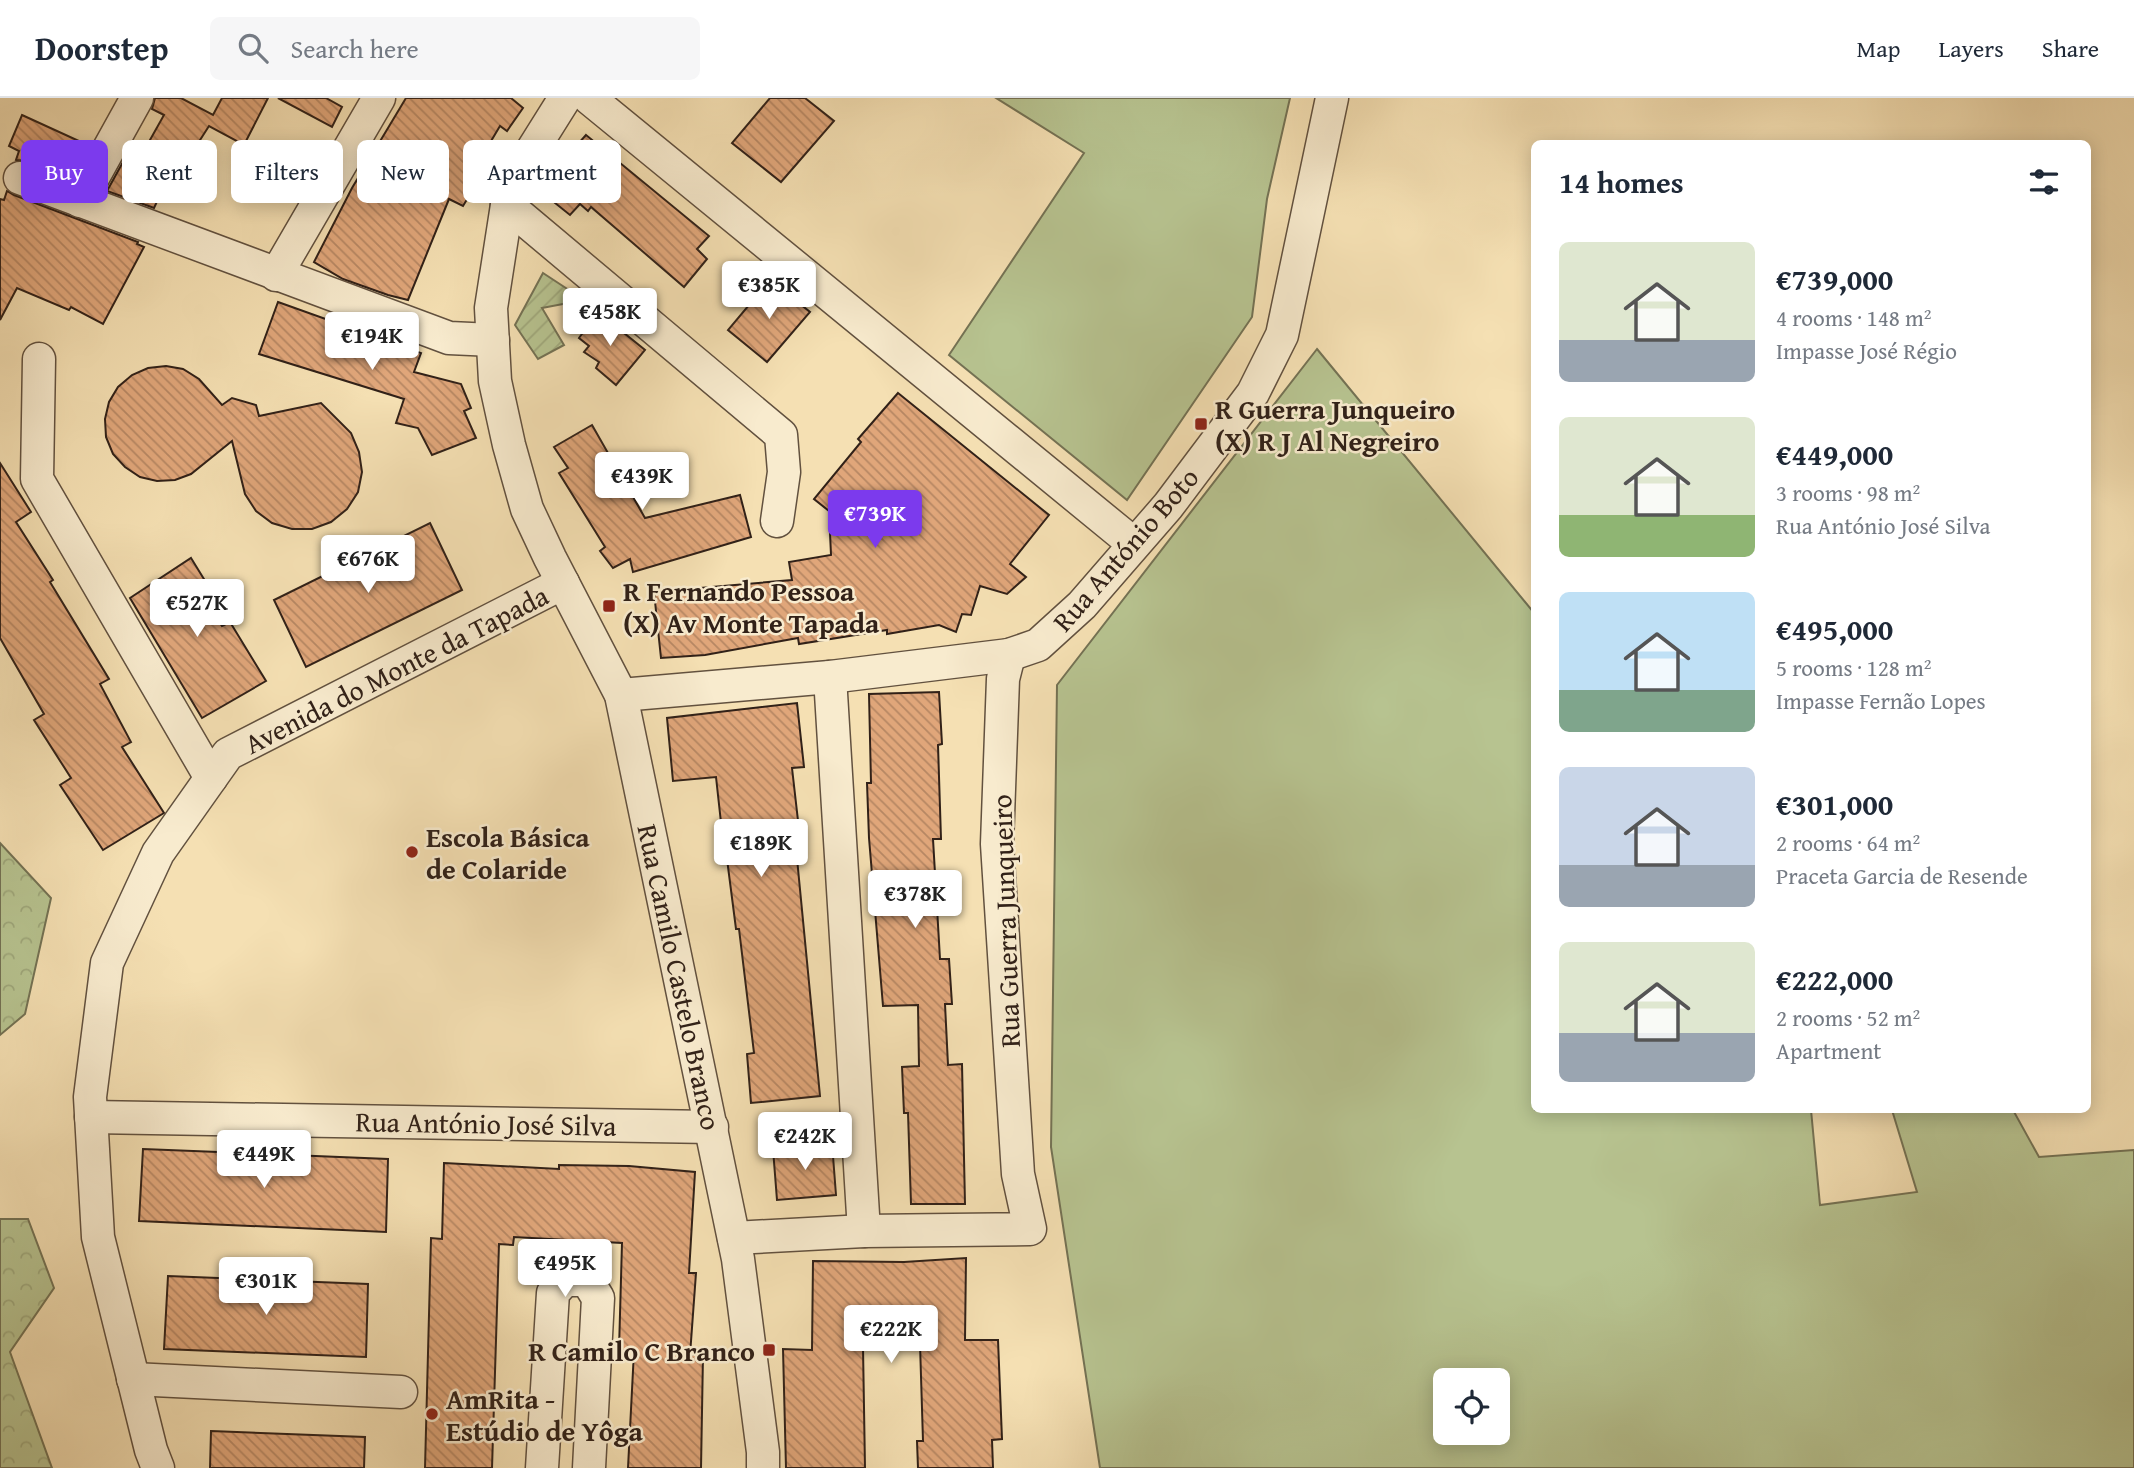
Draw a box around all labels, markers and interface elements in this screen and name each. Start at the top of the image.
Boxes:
search box [210,17,700,80]
text: Doorstep [35,24,168,72]
icon: search [234,29,272,67]
text: Search here [290,29,419,68]
text: Map [1857,31,1900,66]
text: Layers [1938,31,2004,66]
text: Share [2042,31,2099,66]
chip: Buy [21,140,108,203]
chip: Rent [122,140,217,203]
chip: Filters [231,140,343,203]
chip: New [357,140,449,203]
chip: Apartment [463,140,621,203]
text: 14 homes [1559,160,1684,204]
icon: filters [2025,163,2063,201]
text: €739,000 [1776,257,1893,301]
pin: €385K [720,262,818,321]
text: €385K [738,267,800,300]
icon: home [1615,270,1699,354]
pin: €458K [561,288,659,348]
text: €458K [579,294,641,327]
text: 4 rooms · 148 m² [1776,301,1931,334]
pin: €194K [323,313,421,372]
text: €194K [341,318,403,351]
text: Impasse José Régio [1776,334,1957,367]
place label: R Guerra Junqueiro (X) R J Al Negreiro [1215,388,1455,461]
marker: R Guerra Junqueiro (X) R J Al Negreiro [1193,416,1209,432]
text: €449,000 [1776,432,1893,476]
icon: home [1615,445,1699,529]
pin: €439K [593,452,691,512]
text: €439K [611,458,673,491]
street label: Rua António Boto [1042,458,1208,640]
text: 3 rooms · 98 m² [1776,476,1920,509]
pin: €739K [826,490,924,550]
text: €739K [844,496,906,529]
text: Rua António José Silva [1776,509,1991,542]
pin: €676K [319,536,417,595]
text: €676K [337,541,399,574]
place label: R Fernando Pessoa (X) Av Monte Tapada [623,570,880,643]
street label: Avenida do Monte da Tapada [237,574,556,764]
pin: €527K [148,580,246,639]
text: €527K [166,585,228,618]
marker: R Fernando Pessoa (X) Av Monte Tapada [601,598,617,614]
text: €495,000 [1776,607,1893,651]
icon: home [1615,620,1699,704]
text: 5 rooms · 128 m² [1776,651,1931,684]
text: Impasse Fernão Lopes [1776,684,1986,717]
text: €301,000 [1776,782,1893,826]
street label: Rua Guerra Junqueiro [980,794,1030,1048]
icon: home [1615,795,1699,879]
place label: Escola Básica de Colaride [426,816,590,889]
street label: Rua Camilo Castelo Branco [628,820,732,1134]
pin: €189K [712,820,810,879]
text: €189K [730,825,792,858]
text: 2 rooms · 64 m² [1776,826,1920,859]
marker: Escola Básica de Colaride [404,844,420,860]
text: Praceta Garcia de Resende [1776,859,2028,892]
pin: €378K [866,870,964,930]
text: €378K [884,876,946,909]
text: €222,000 [1776,957,1893,1001]
icon: home [1615,970,1699,1054]
text: 2 rooms · 52 m² [1776,1001,1920,1034]
text: Apartment [1776,1034,1881,1067]
street label: Rua António José Silva [355,1100,618,1146]
pin: €242K [756,1112,854,1172]
text: €242K [774,1118,836,1151]
pin: €449K [215,1130,313,1190]
text: €449K [233,1136,295,1169]
pin: €495K [516,1240,614,1299]
text: €495K [534,1245,596,1278]
pin: €301K [217,1258,315,1317]
text: €301K [235,1263,297,1296]
pin: €222K [842,1306,940,1365]
text: €222K [860,1311,922,1344]
place label: R Camilo C Branco [528,1330,755,1371]
marker: R Camilo C Branco [761,1342,777,1358]
map controls [1433,1368,1510,1445]
button: locate [1433,1368,1510,1445]
place label: AmRita - Estúdio de Yôga [446,1378,643,1451]
marker: AmRita - Estúdio de Yôga [424,1406,440,1422]

